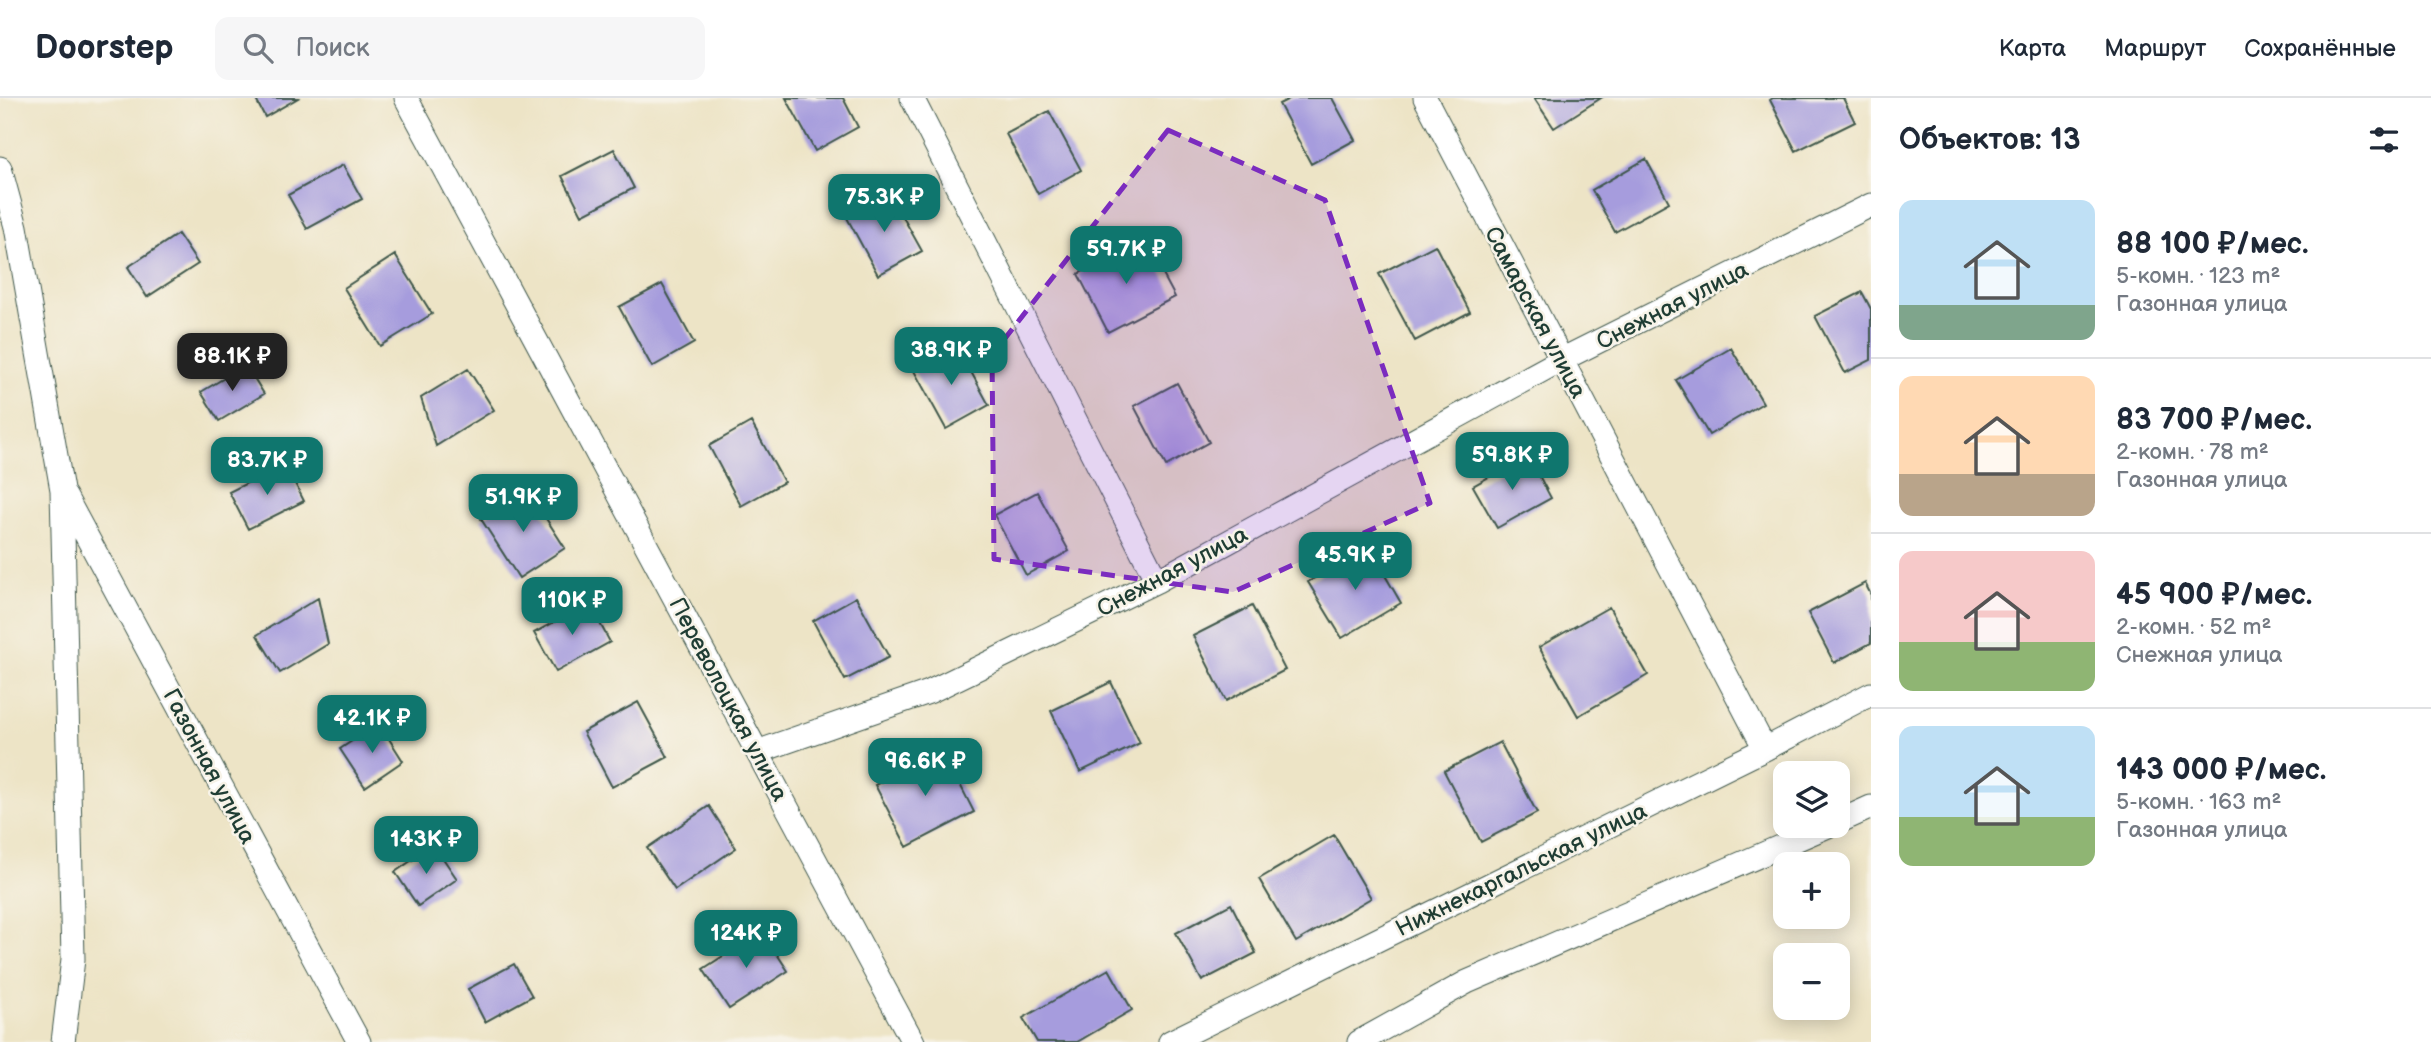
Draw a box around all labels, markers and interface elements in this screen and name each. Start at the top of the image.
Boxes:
search box [215,17,705,80]
text: Doorstep [35,28,173,68]
icon: search [239,29,277,67]
text: Поиск [295,33,370,64]
text: Карта [1999,34,2066,63]
text: Маршрут [2104,34,2206,63]
text: Сохранённые [2244,34,2396,63]
icon: filters [2365,121,2403,159]
text: Объектов: 13 [1899,122,2080,158]
pin: 75.3K ₽ [819,174,949,234]
text: 75.3K ₽ [844,183,924,211]
street label: Самарская улица [1478,222,1592,403]
pin: 59.7K ₽ [1061,226,1191,286]
text: 88 100 ₽/мес. [2116,226,2309,262]
icon: home [1955,228,2039,312]
text: 59.7K ₽ [1086,235,1166,263]
street label: Снежная улица [1592,255,1753,356]
text: 5-комн. · 123 m² [2116,262,2280,290]
text: Газонная улица [2116,290,2288,318]
pin: 38.9K ₽ [886,328,1016,387]
pin: 88.1K ₽ [167,334,297,393]
text: 38.9K ₽ [910,336,992,364]
text: 88.1K ₽ [193,342,271,370]
text: 83 700 ₽/мес. [2116,402,2312,438]
icon: home [1955,404,2039,488]
pin: 59.8K ₽ [1447,432,1577,492]
pin: 83.7K ₽ [202,438,332,497]
text: 2-комн. · 78 m² [2116,438,2269,466]
text: 59.8K ₽ [1472,441,1552,469]
text: 83.7K ₽ [227,446,307,474]
text: Газонная улица [2116,466,2288,494]
pin: 51.9K ₽ [458,474,588,534]
text: 51.9K ₽ [485,483,561,511]
street label: Снежная улица [1092,520,1253,623]
pin: 45.9K ₽ [1290,532,1420,592]
text: 45.9K ₽ [1315,541,1395,569]
text: 45 900 ₽/мес. [2116,577,2312,613]
pin: 110K ₽ [515,578,629,637]
icon: home [1955,579,2039,663]
text: 110K ₽ [538,586,606,614]
street label: Переволоцкая улица [663,593,794,806]
text: 2-комн. · 52 m² [2116,613,2271,641]
text: Снежная улица [2116,641,2283,669]
street label: Газонная улица [156,684,262,849]
pin: 42.1K ₽ [307,696,437,755]
text: 42.1K ₽ [333,704,411,732]
pin: 96.6K ₽ [860,738,990,798]
text: 96.6K ₽ [884,747,966,775]
text: 143 000 ₽/мес. [2116,752,2326,788]
icon: home [1955,754,2039,838]
map controls [1773,761,1850,1020]
button: layers [1773,761,1850,838]
text: 5-комн. · 163 m² [2116,788,2281,816]
street label: Нижнекаргальская улица [1391,797,1652,943]
pin: 143K ₽ [369,816,483,876]
text: Газонная улица [2116,816,2288,844]
text: 143K ₽ [390,825,462,853]
button: + [1773,852,1850,929]
pin: 124K ₽ [689,910,803,970]
text: 124K ₽ [710,919,782,947]
button: − [1773,943,1850,1020]

